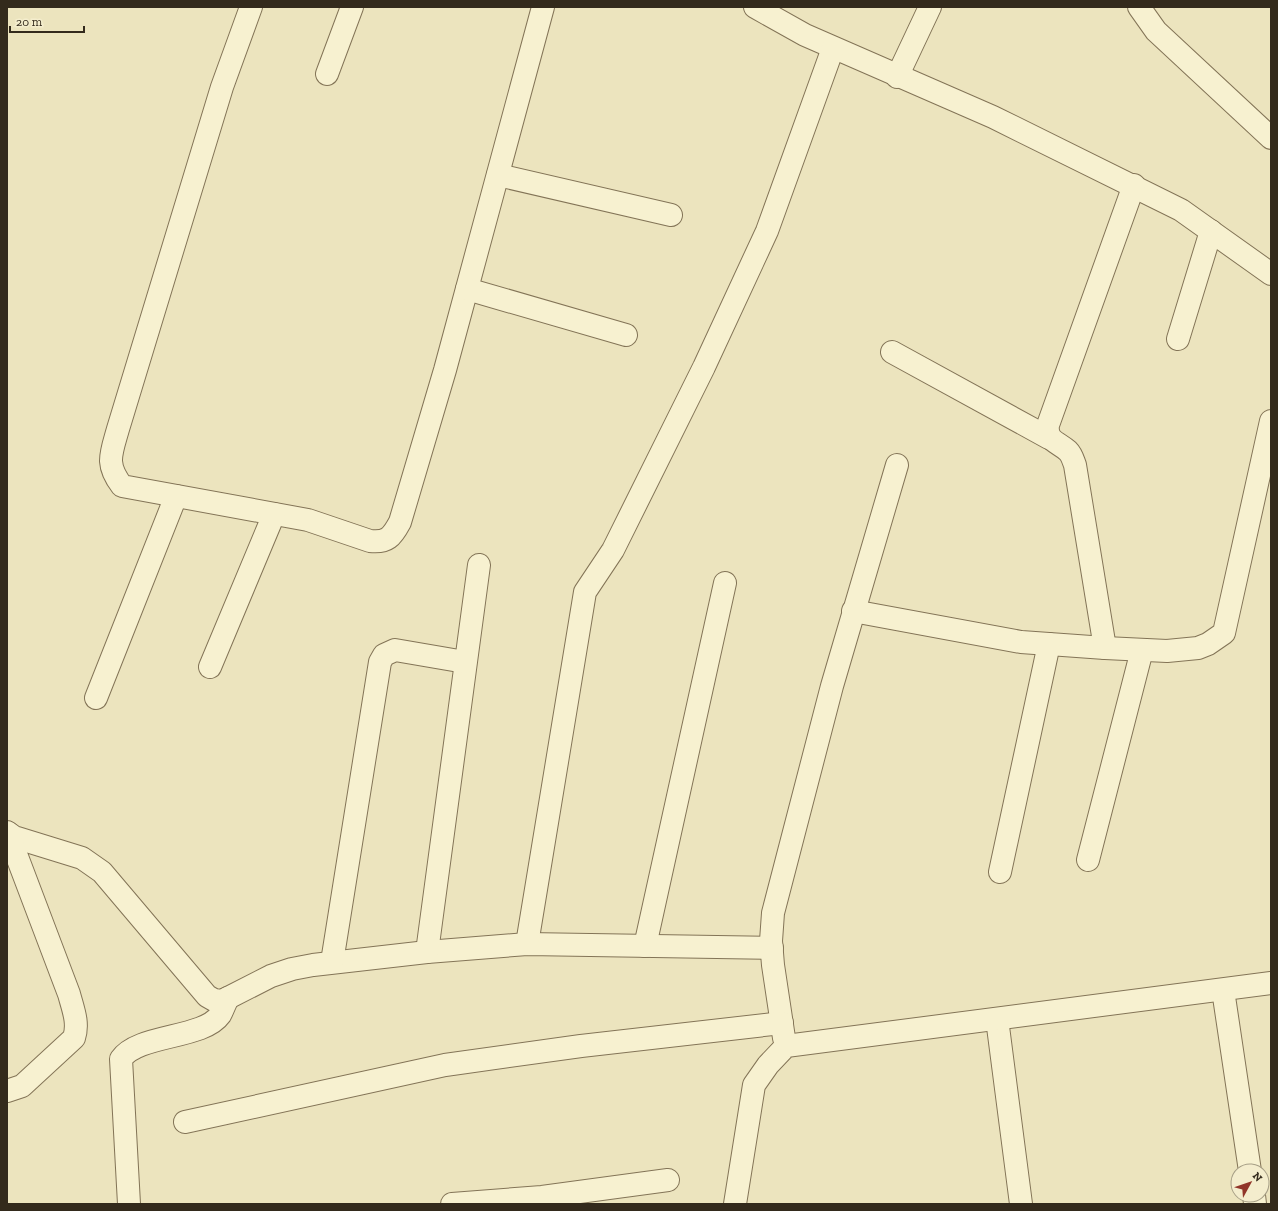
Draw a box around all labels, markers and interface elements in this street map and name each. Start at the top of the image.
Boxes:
scale bar [10,8,84,34]
text: 20 m [16,15,43,29]
north arrow [1230,1163,1270,1203]
text: N [1250,1170,1265,1185]

